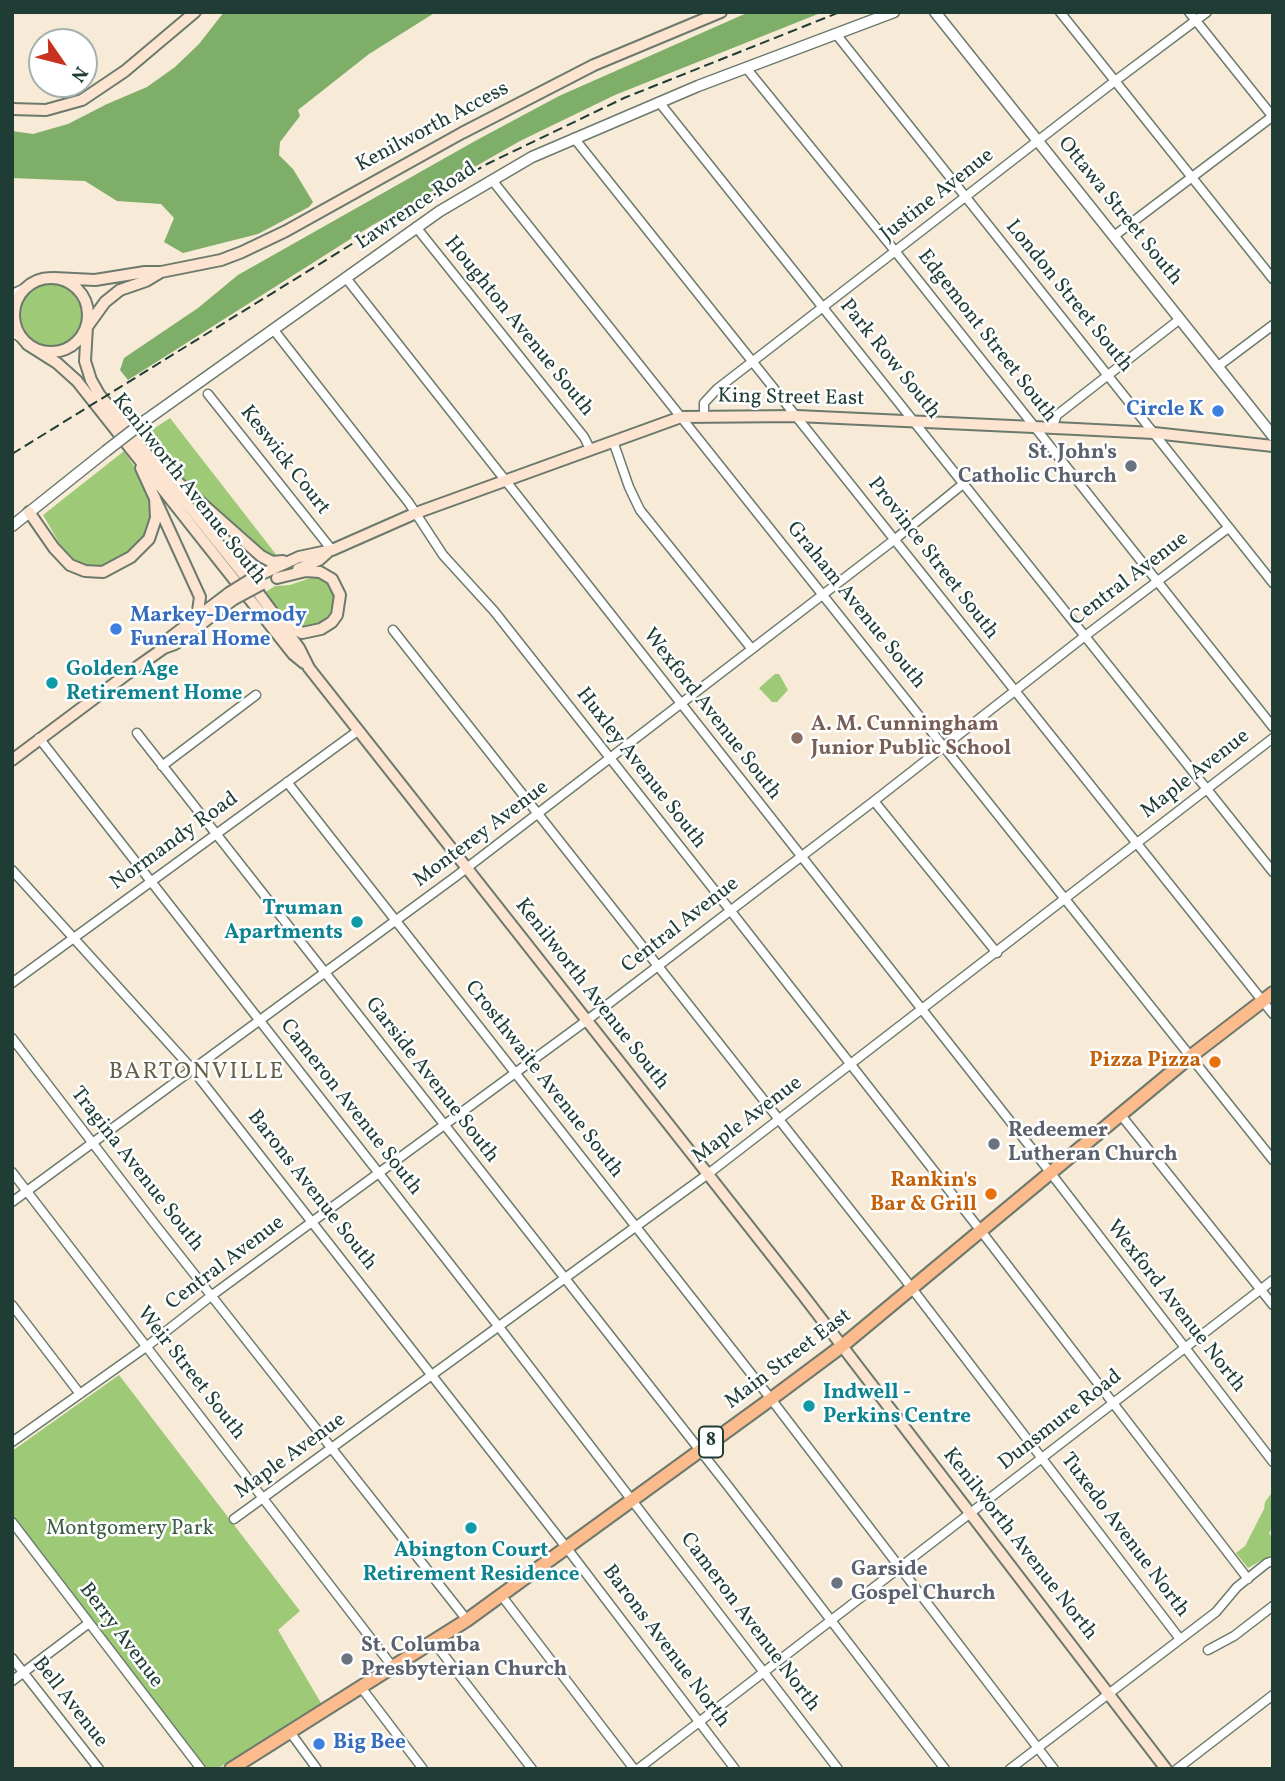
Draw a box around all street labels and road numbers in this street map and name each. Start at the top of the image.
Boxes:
street label: Kenilworth Access [352,77,514,179]
street label: Ottawa Street South [1051,132,1187,292]
street label: Justine Avenue [876,144,1000,248]
street label: Lawrence Road [352,157,482,257]
street label: London Street South [999,216,1137,378]
street label: Houghton Avenue South [438,232,598,422]
street label: Edgemont Street South [911,245,1061,429]
street label: Park Row South [833,295,945,425]
street label: King Street East [717,385,865,413]
street label: Kenilworth Avenue South [105,389,271,591]
street label: Keswick Court [233,401,335,521]
street label: Province Street South [861,473,1003,645]
street label: Graham Avenue South [780,517,930,695]
street label: Central Avenue [1066,527,1194,633]
street label: Wexford Avenue South [636,624,786,806]
street label: Huxley Avenue South [569,683,711,855]
street label: Maple Avenue [1137,725,1255,825]
street label: Monterey Avenue [409,776,555,894]
street label: Normandy Road [106,787,244,897]
street label: Central Avenue [617,872,745,980]
street label: Kenilworth Avenue South [508,894,674,1096]
street label: Crosthwaite Avenue South [458,976,628,1184]
street label: Garside Avenue South [358,993,504,1169]
street label: Cameron Avenue South [273,1015,427,1201]
street label: Maple Avenue [688,1072,808,1170]
street label: Tragina Avenue South [64,1083,208,1257]
street label: Barons Avenue South [241,1106,381,1276]
street label: Central Avenue [162,1211,290,1317]
street label: Wexford Avenue North [1100,1216,1250,1398]
street label: Weir Street South [130,1302,250,1446]
street label: Main Street East [721,1304,857,1416]
street label: Dunsmure Road [994,1365,1128,1477]
street label: Maple Avenue [231,1408,351,1506]
road number: 8 [699,1426,723,1458]
street label: Kenilworth Avenue North [936,1444,1102,1646]
street label: Tuxedo Avenue North [1054,1449,1194,1623]
street label: Cameron Avenue North [673,1528,825,1718]
street label: Barons Avenue North [595,1561,735,1733]
street label: Berry Avenue [72,1579,168,1693]
street label: Bell Avenue [26,1652,112,1754]

